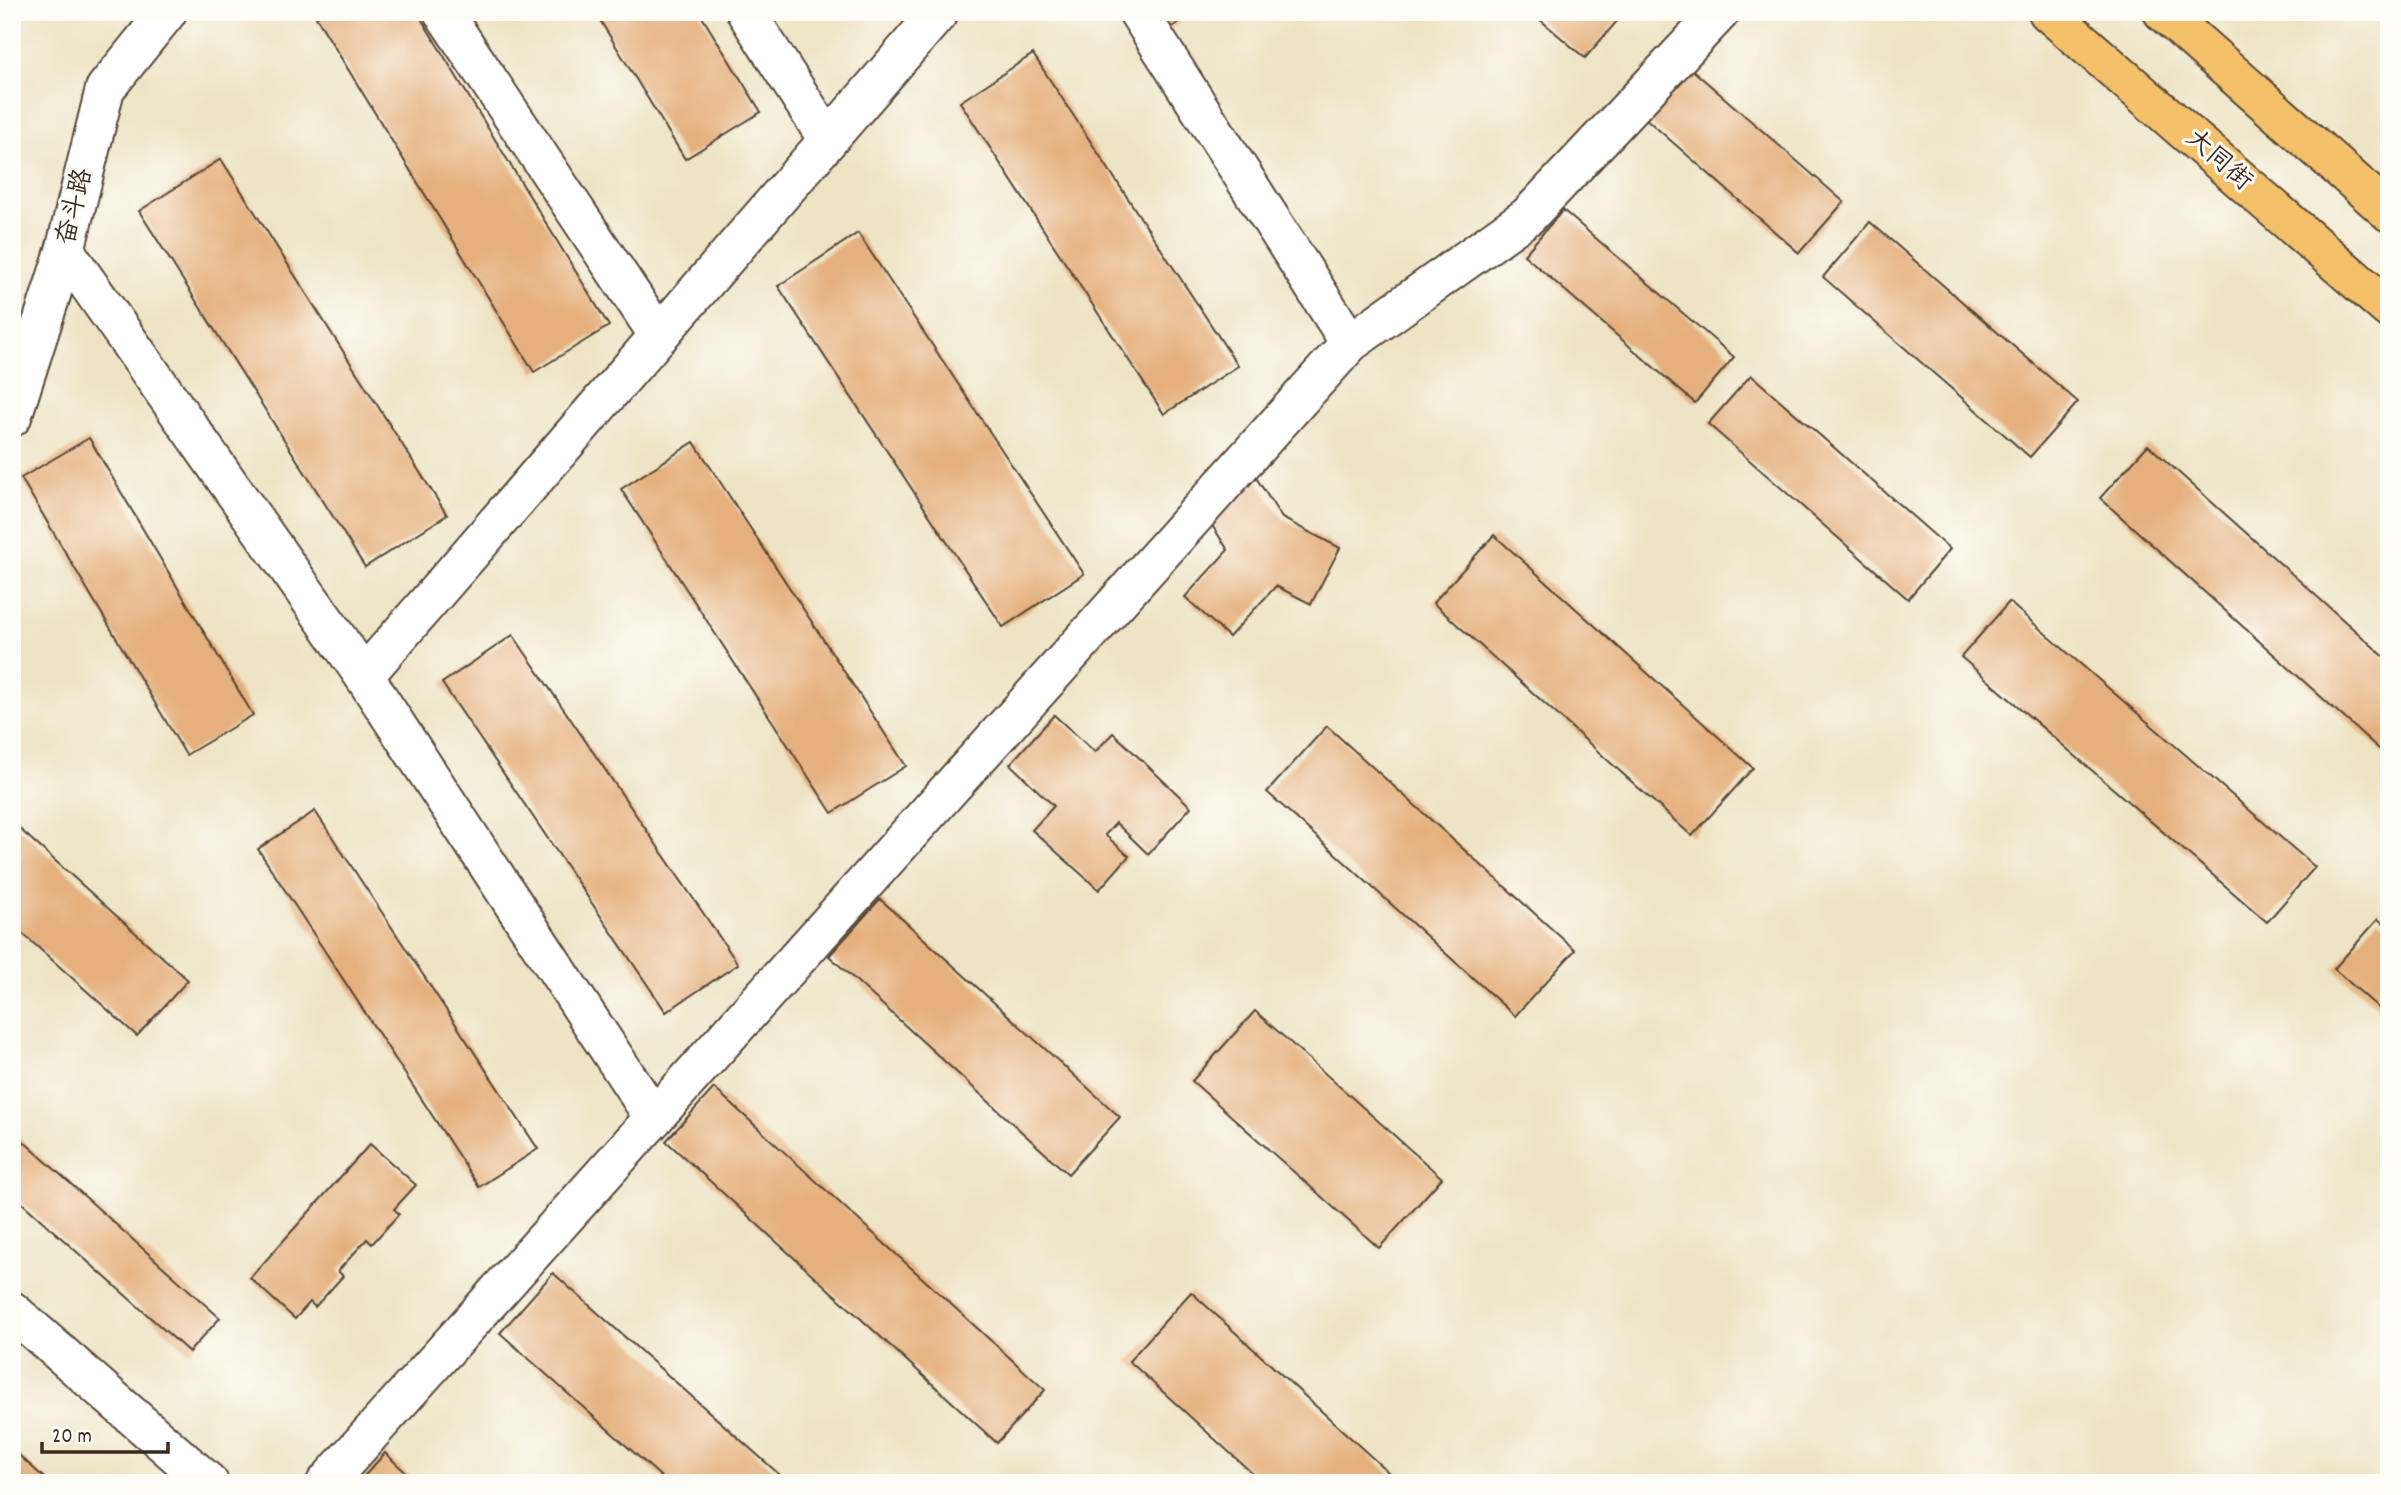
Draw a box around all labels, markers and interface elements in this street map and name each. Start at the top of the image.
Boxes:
street label: 大同街 [2176,121,2260,201]
street label: 奋斗路 [49,165,103,249]
scale bar [42,1411,168,1455]
text: 20 m [52,1423,92,1453]

